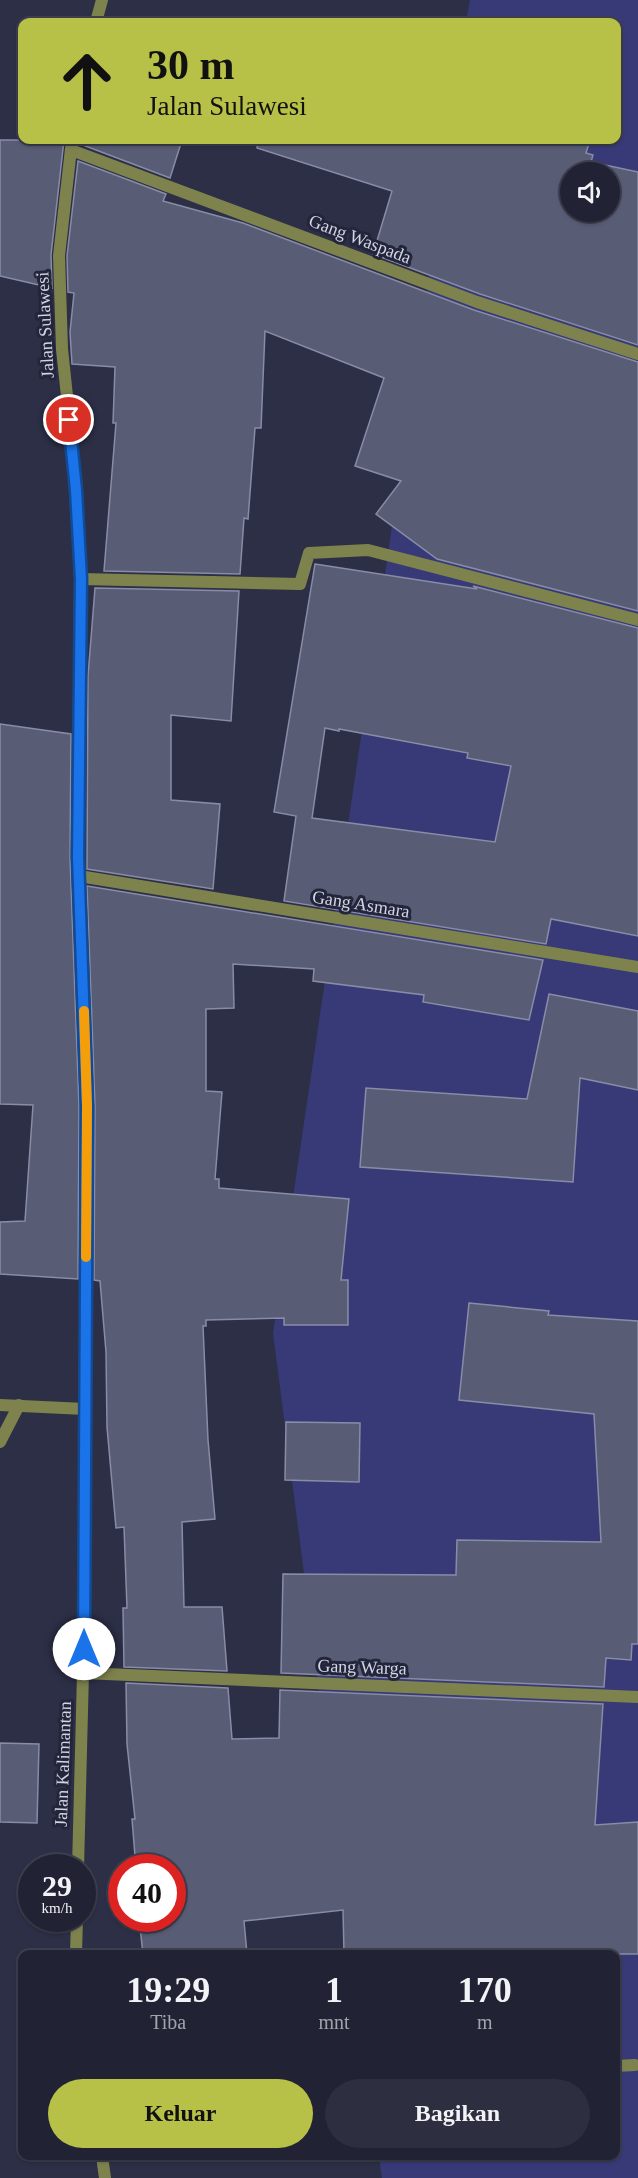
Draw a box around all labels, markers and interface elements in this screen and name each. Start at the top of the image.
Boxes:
icon: ahead [48,42,126,120]
text: 30 m [147,42,235,88]
text: Jalan Sulawesi [147,91,307,121]
map controls [560,162,620,222]
button: sound [560,162,620,222]
street label: Gang Waspada [306,210,414,268]
street label: Jalan Sulawesi [32,271,58,379]
pin [43,394,94,445]
icon: arrive [52,403,85,436]
street label: Gang Asmara [311,886,411,922]
position arrow [52,1617,116,1681]
street label: Gang Warga [317,1655,407,1679]
street label: Jalan Kalimantan [51,1701,75,1827]
speed limit sign: 40 [108,1854,186,1932]
text: 29 [42,1869,72,1902]
text: km/h [42,1900,72,1916]
text: 19:29 [126,1970,210,2010]
text: 1 [325,1970,343,2010]
text: 170 [458,1970,512,2010]
text: Tiba [150,2011,186,2033]
text: mnt [318,2011,350,2033]
text: m [477,2011,493,2033]
button: Keluar [48,2079,313,2148]
button: Bagikan [325,2079,590,2148]

